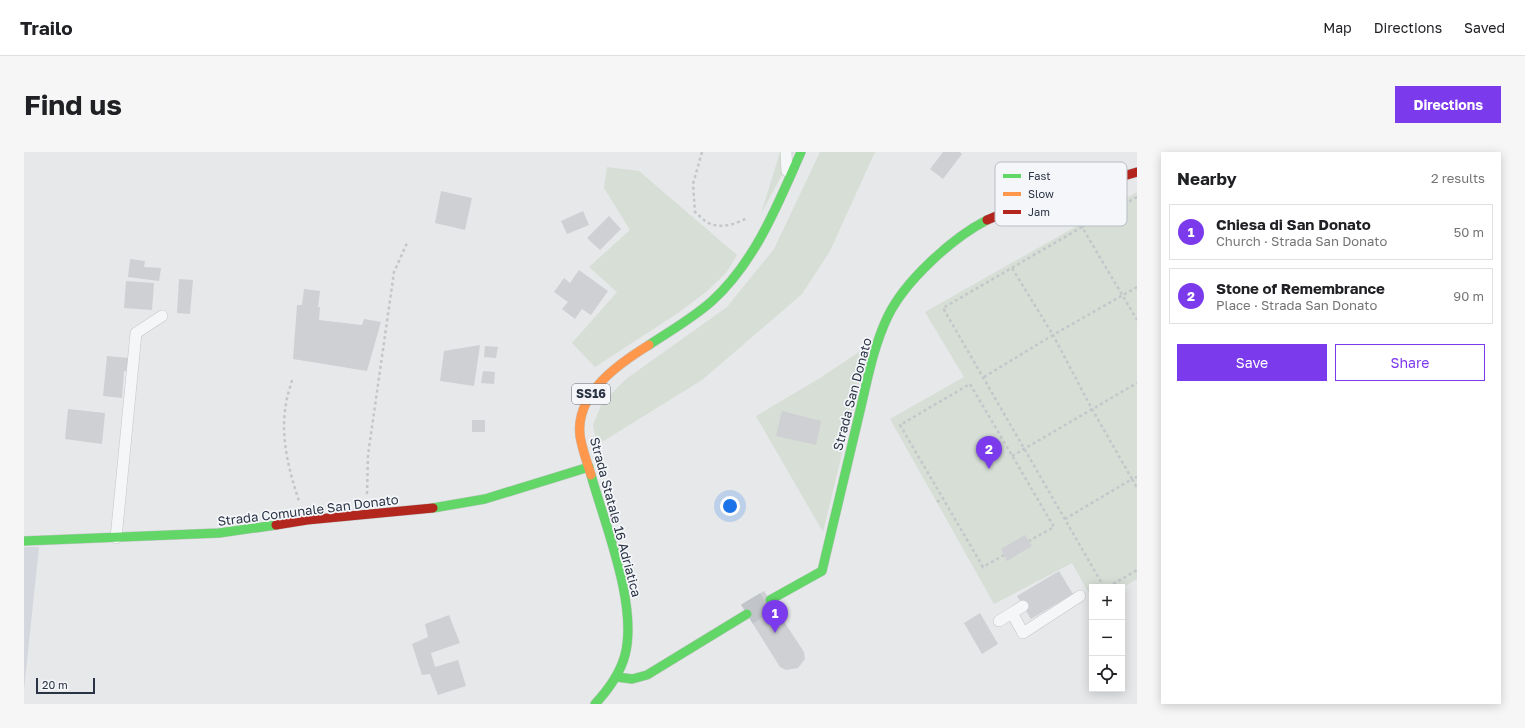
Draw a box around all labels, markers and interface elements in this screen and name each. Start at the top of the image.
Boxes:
text: Trailo [20,16,73,39]
text: Map [1323,19,1352,36]
text: Directions [1374,19,1442,36]
text: Saved [1464,19,1505,36]
button: Directions [1395,86,1501,123]
text: Find us [24,88,122,121]
legend [995,162,1127,226]
text: Nearby [1177,168,1237,189]
text: Fast [1028,169,1051,182]
text: 2 results [1431,170,1485,186]
text: Slow [1028,187,1054,200]
text: Jam [1028,205,1050,218]
text: Chiesa di San Donato [1216,215,1371,233]
text: 1 [1188,224,1194,240]
text: 50 m [1454,224,1484,240]
text: Church · Strada San Donato [1216,233,1387,249]
text: Stone of Remembrance [1216,279,1385,297]
text: 2 [1187,288,1195,304]
text: 90 m [1453,288,1484,304]
text: Place · Strada San Donato [1216,297,1377,313]
street label: Strada San Donato [829,336,875,452]
button: Save [1177,344,1327,381]
button: Share [1335,344,1485,381]
road number: SS16 [572,384,610,404]
street label: Strada Statale 16 Adriatica [587,435,645,599]
pin: 2 [976,436,1002,469]
street label: Strada Comunale San Donato [217,491,400,529]
your location [720,496,740,516]
map controls [1089,584,1125,692]
button: + [1089,584,1125,620]
pin: 1 [762,600,788,633]
button: − [1089,620,1125,656]
button: locate [1089,656,1125,692]
scale bar [36,676,95,695]
text: 20 m [42,678,68,691]

